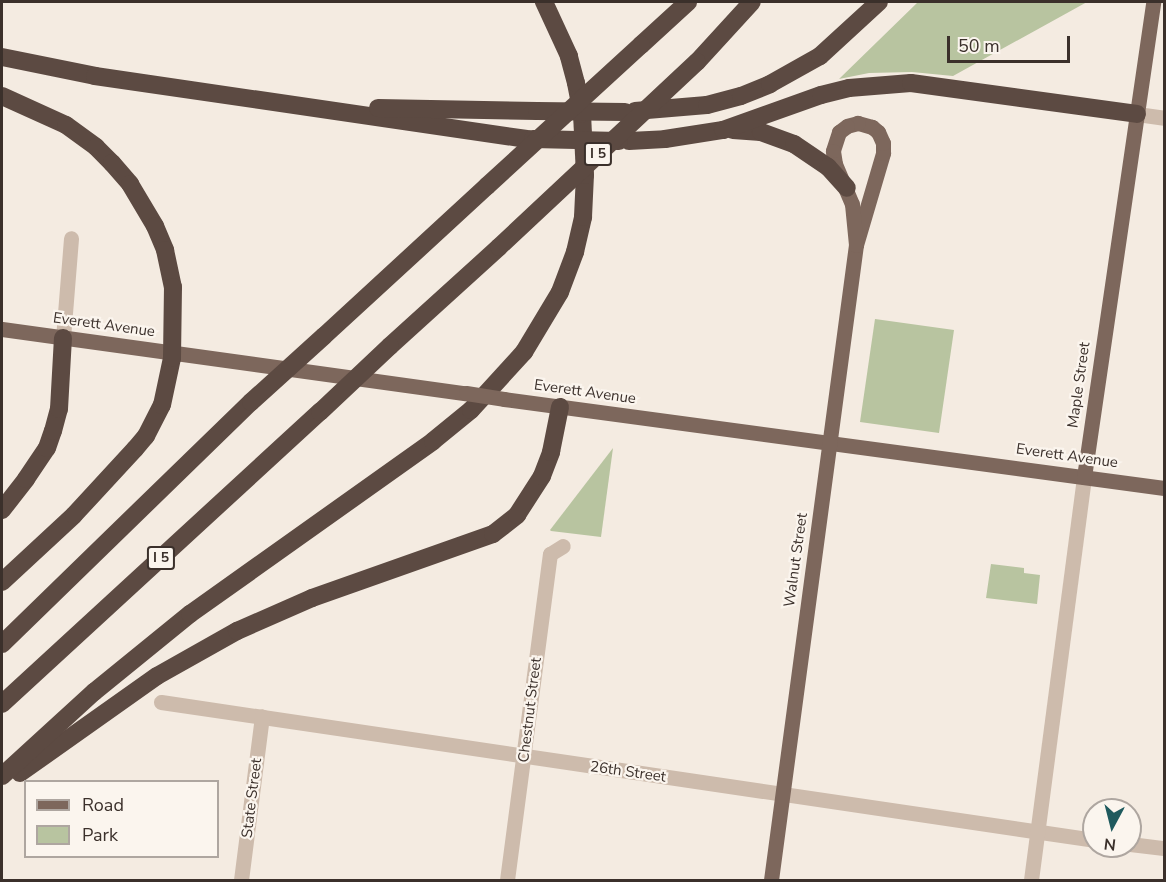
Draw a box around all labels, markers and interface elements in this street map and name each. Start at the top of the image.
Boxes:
scale bar [950,24,1073,62]
text: 50 m [958,34,1000,58]
road number: I 5 [583,143,613,165]
street label: Everett Avenue [52,309,156,341]
street label: Maple Street [1064,341,1094,429]
street label: Everett Avenue [533,376,637,408]
street label: Everett Avenue [1015,440,1119,472]
street label: Walnut Street [780,512,812,608]
road number: I 5 [146,547,176,569]
street label: Chestnut Street [515,656,545,764]
street label: State Street [238,757,266,839]
street label: 26th Street [589,758,667,786]
legend [24,780,219,858]
text: Road [82,793,124,817]
north arrow [1082,798,1142,858]
text: Park [82,823,118,847]
text: N [1103,832,1117,856]

